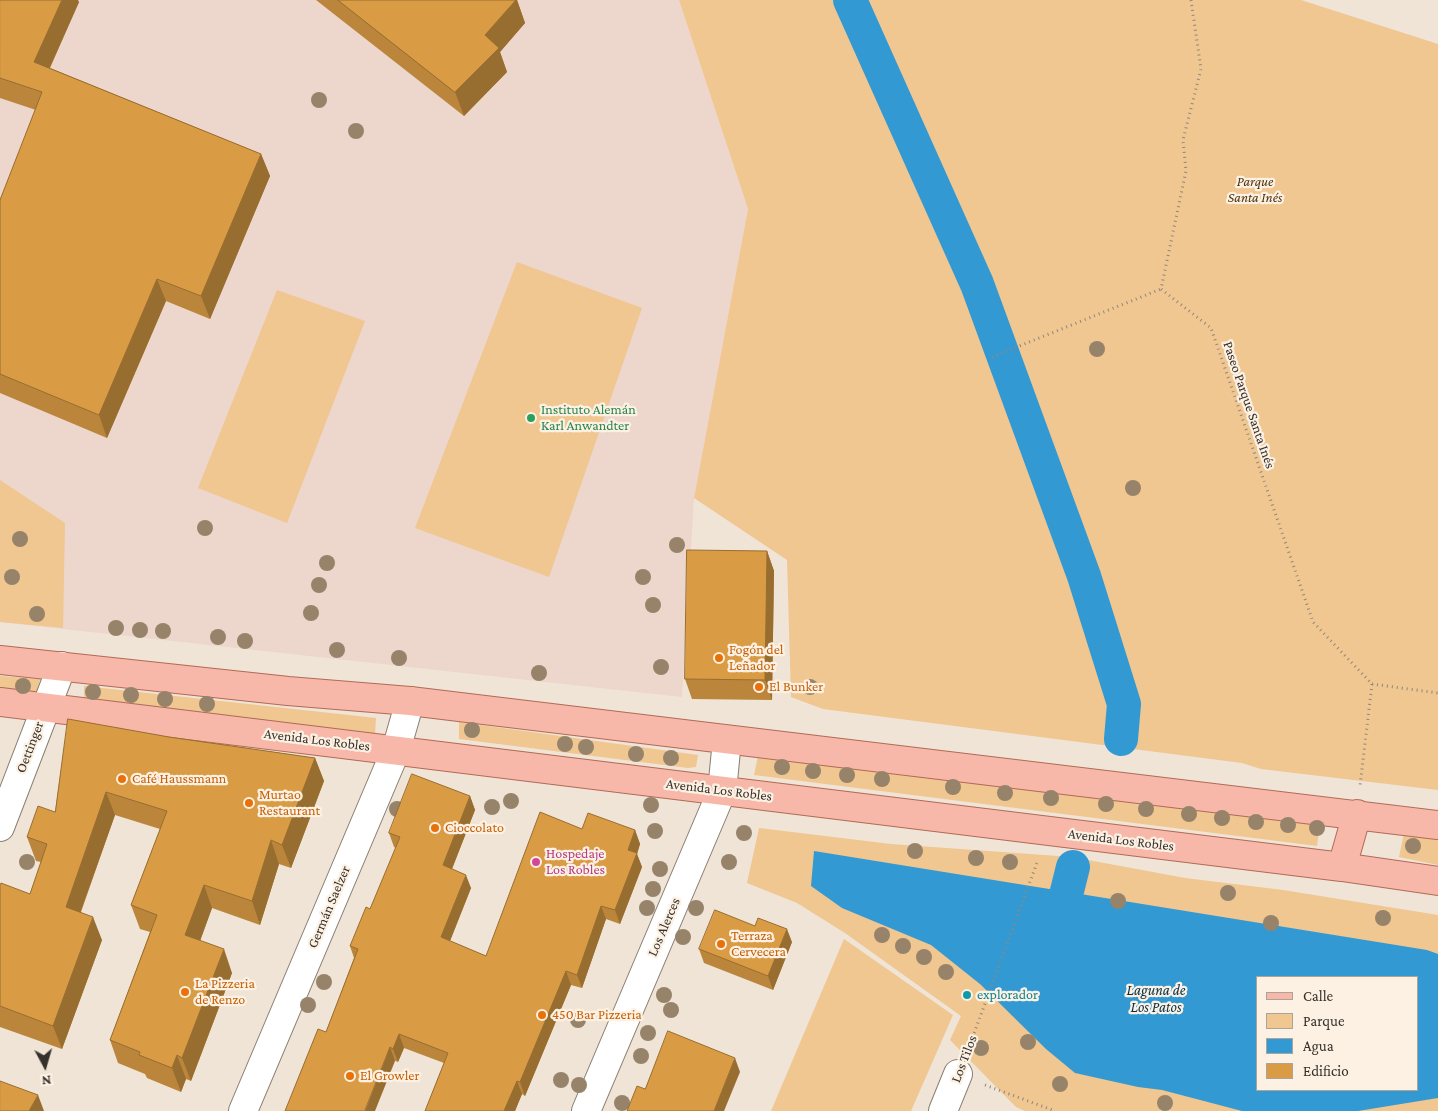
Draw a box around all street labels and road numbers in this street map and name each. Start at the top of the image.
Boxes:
street label: Paseo Parque Santa Inés [1219,339,1279,471]
street label: Oettinger [13,719,47,775]
street label: Avenida Los Robles [263,725,371,755]
street label: Avenida Los Robles [665,775,773,805]
street label: Avenida Los Robles [1067,825,1175,855]
street label: Germán Saelzer [304,863,354,951]
street label: Los Alerces [644,895,684,959]
street label: Los Tilos [947,1033,981,1085]

